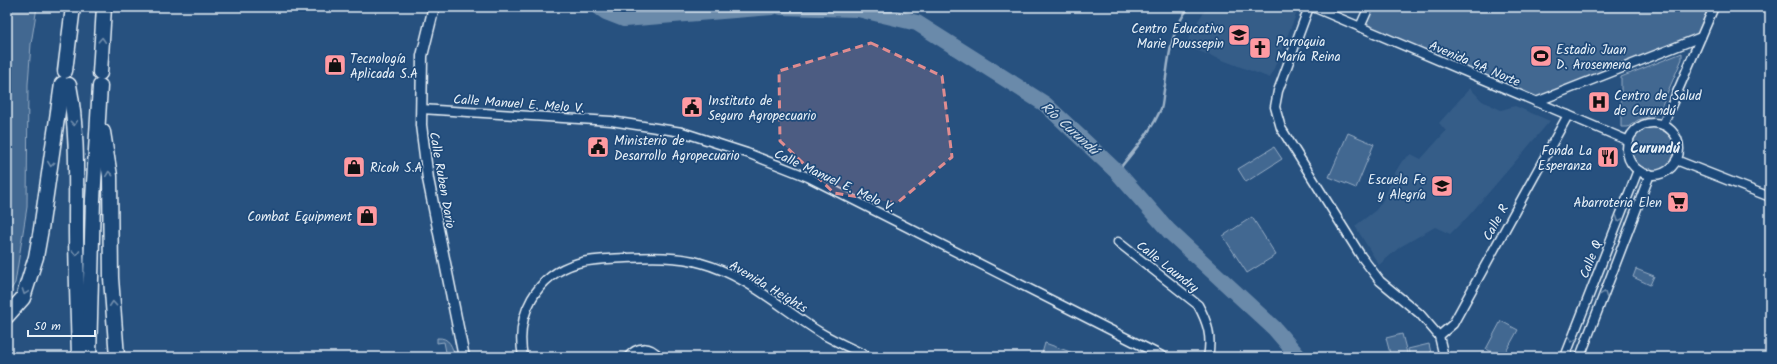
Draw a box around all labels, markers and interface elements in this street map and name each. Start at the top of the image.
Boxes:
place label: Centro Educativo Marie Poussepin [1131,19,1224,55]
school or university icon: Centro Educativo Marie Poussepin [1226,22,1252,48]
place label: Parroquia María Reina [1276,32,1341,68]
church icon: Parroquia María Reina [1247,35,1273,61]
street label: Avenida 4A Norte [1426,36,1523,93]
one-way arrow [98,37,107,43]
place label: Estadio Juan D. Arosemena [1556,40,1631,76]
sports icon: Estadio Juan D. Arosemena [1528,43,1554,69]
place label: Tecnología Aplicada S.A [350,49,418,85]
shop icon: Tecnología Aplicada S.A [322,52,348,78]
place label: Centro de Salud de Curundú [1614,86,1702,122]
street label: Calle Manuel E. Melo V. [453,89,585,120]
hospital icon: Centro de Salud de Curundú [1586,89,1612,115]
place label: Instituto de Seguro Agropecuario [708,91,816,127]
public building icon: Instituto de Seguro Agropecuario [679,94,705,120]
water label: Río Curundú [1036,97,1106,163]
one-way arrow [69,120,78,126]
street label: Calle Ruben Dario [423,130,460,230]
place label: Ministerio de Desarrollo Agropecuario [614,131,740,167]
public building icon: Ministerio de Desarrollo Agropecuario [585,134,611,160]
district label: Curundú [1630,138,1681,160]
place label: Fonda La Esperanza [1538,141,1592,177]
street label: Calle Manuel E. Melo V. [770,144,898,219]
restaurant icon: Fonda La Esperanza [1595,144,1621,170]
shop icon: Ricoh S.A [341,154,367,180]
place label: Ricoh S.A [370,158,423,179]
one-way arrow [47,161,56,168]
place label: Escuela Fe y Alegría [1368,170,1426,206]
one-way arrow [105,171,114,177]
school or university icon: Escuela Fe y Alegría [1429,173,1455,199]
supermarket icon: Abarroteria Elen [1665,189,1691,215]
place label: Abarroteria Elen [1574,193,1662,214]
street label: Calle R [1478,200,1515,245]
shop icon: Combat Equipment [354,203,380,229]
place label: Combat Equipment [247,207,353,228]
one-way arrow [1616,214,1624,222]
street label: Calle Laundry [1131,236,1204,299]
street label: Calle Q [1574,237,1608,282]
one-way arrow [72,250,80,256]
street label: Avenida Heights [725,256,812,319]
one-way arrow [22,288,30,295]
one-way arrow [1599,291,1607,298]
one-way arrow [109,301,118,307]
scale bar [28,312,95,338]
text: 50 m [34,317,61,336]
one-way arrow [1568,336,1576,343]

